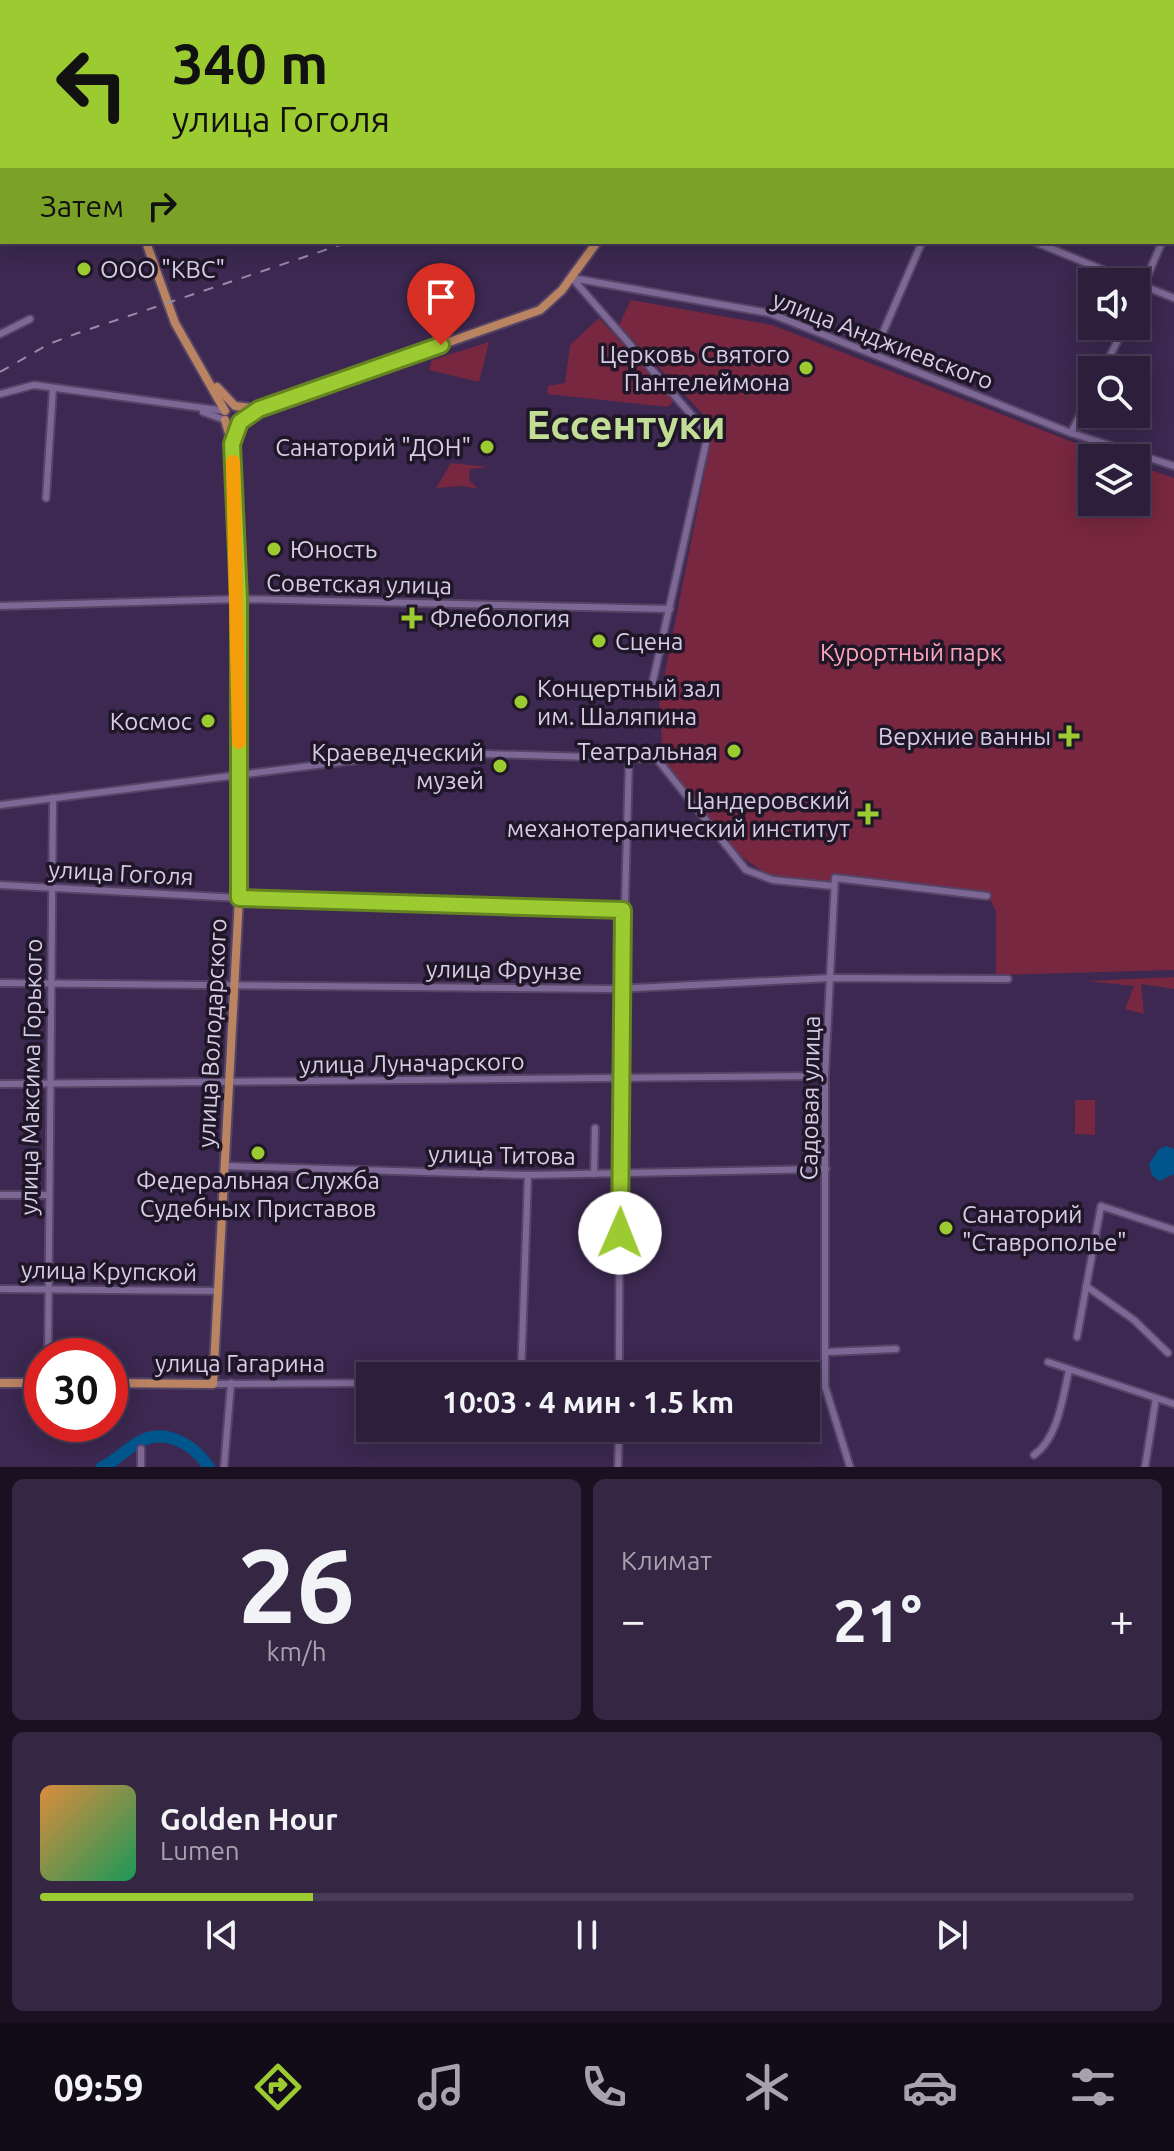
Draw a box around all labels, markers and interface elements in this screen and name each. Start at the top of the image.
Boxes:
icon: left [40,32,144,136]
text: 340 m [172,32,328,95]
text: улица Гоголя [172,98,390,139]
icon: right [140,184,184,228]
text: Затем [40,189,124,223]
place label: ООО "КВС" [100,256,225,283]
marker: ООО "КВС" [75,260,93,278]
pin [407,263,475,345]
map controls [1078,268,1150,516]
button: sound [1078,268,1150,340]
icon: arrive [419,275,463,319]
street label: улица Анджиевского [769,285,997,395]
place label: Церковь Святого Пантелеймона [599,341,790,396]
button: search [1078,356,1150,428]
marker: Церковь Святого Пантелеймона [797,359,815,377]
district label: Ессентуки [526,402,726,447]
place label: Санаторий "ДОН" [275,434,471,461]
marker: Санаторий "ДОН" [478,438,496,456]
button: layers [1078,444,1150,516]
place label: Юность [290,536,377,563]
marker: Юность [265,540,283,558]
street label: Советская улица [266,569,452,599]
place label: Флебология [430,605,570,632]
marker: Флебология [401,607,423,629]
place label: Сцена [615,628,683,655]
marker: Сцена [590,632,608,650]
park label: Курортный парк [820,639,1002,666]
place label: Концертный зал им. Шаляпина [537,675,721,730]
marker: Концертный зал им. Шаляпина [512,693,530,711]
place label: Космос [110,708,192,735]
marker: Космос [199,712,217,730]
place label: Верхние ванны [878,723,1051,750]
marker: Верхние ванны [1058,725,1080,747]
place label: Театральная [577,738,718,765]
place label: Краеведческий музей [311,739,484,794]
marker: Театральная [725,742,743,760]
marker: Краеведческий музей [491,757,509,775]
place label: Цандеровский механотерапический институт [507,787,850,842]
marker: Цандеровский механотерапический институт [857,803,879,825]
street label: улица Гоголя [48,856,194,890]
street label: улица Володарского [193,918,231,1148]
street label: улица Максима Горького [15,938,47,1216]
street label: улица Фрунзе [426,955,582,985]
street label: Садовая улица [795,1015,825,1181]
street label: улица Луначарского [299,1048,525,1078]
street label: улица Титова [428,1140,576,1170]
marker: Федеральная Служба Судебных Приставов [249,1144,267,1162]
place label: Федеральная Служба Судебных Приставов [136,1167,380,1222]
position arrow [578,1191,662,1275]
place label: Санаторий "Ставрополье" [962,1201,1127,1256]
marker: Санаторий "Ставрополье" [937,1219,955,1237]
street label: улица Крупской [21,1256,197,1286]
speed limit sign: 30 [24,1338,128,1442]
street label: улица Гагарина [155,1350,325,1377]
text: 10:03 · 4 мин · 1.5 km [442,1385,734,1419]
text: 26 [238,1526,355,1643]
text: Климат [621,1546,712,1575]
text: 21° [833,1586,922,1653]
text: − [621,1595,646,1644]
text: + [1109,1595,1134,1644]
text: km/h [266,1637,327,1666]
text: Golden Hour [160,1802,338,1836]
text: Lumen [160,1836,240,1865]
icon: previous [200,1913,244,1957]
icon: pause [565,1913,609,1957]
icon: next [930,1913,974,1957]
icon: directions [250,2059,306,2115]
icon: music [413,2059,469,2115]
icon: phone [576,2059,632,2115]
icon: climate [739,2059,795,2115]
icon: car [902,2059,958,2115]
icon: filters [1065,2059,1121,2115]
text: 09:59 [53,2067,144,2108]

